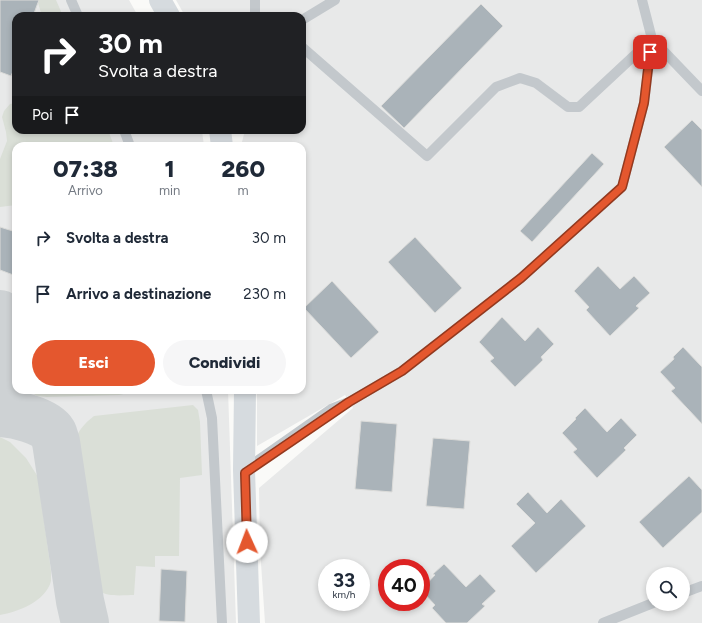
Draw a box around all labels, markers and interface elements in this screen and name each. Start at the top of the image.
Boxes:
text: 30 m [98,26,163,60]
icon: right [32,28,84,80]
pin [633,35,667,69]
icon: arrive [639,41,661,63]
text: Svolta a destra [98,60,217,82]
icon: arrive [61,104,83,126]
text: Poi [32,106,53,124]
text: 07:38 [53,154,118,183]
text: 1 [164,154,175,183]
text: 260 [221,154,265,183]
text: Arrivo [68,183,103,198]
text: min [159,183,180,198]
text: m [238,183,249,198]
icon: right [32,227,54,249]
text: Svolta a destra [66,229,169,247]
text: 30 m [252,229,286,247]
icon: arrive [32,283,54,305]
text: Arrivo a destinazione [66,285,211,303]
text: 230 m [243,285,286,303]
button: Esci [32,340,155,386]
button: Condividi [163,340,286,386]
position arrow [226,521,268,563]
speed limit sign: 40 [378,559,430,611]
map controls [646,567,690,611]
button: search [646,567,690,611]
text: 33 [333,568,355,592]
text: km/h [333,588,355,601]

